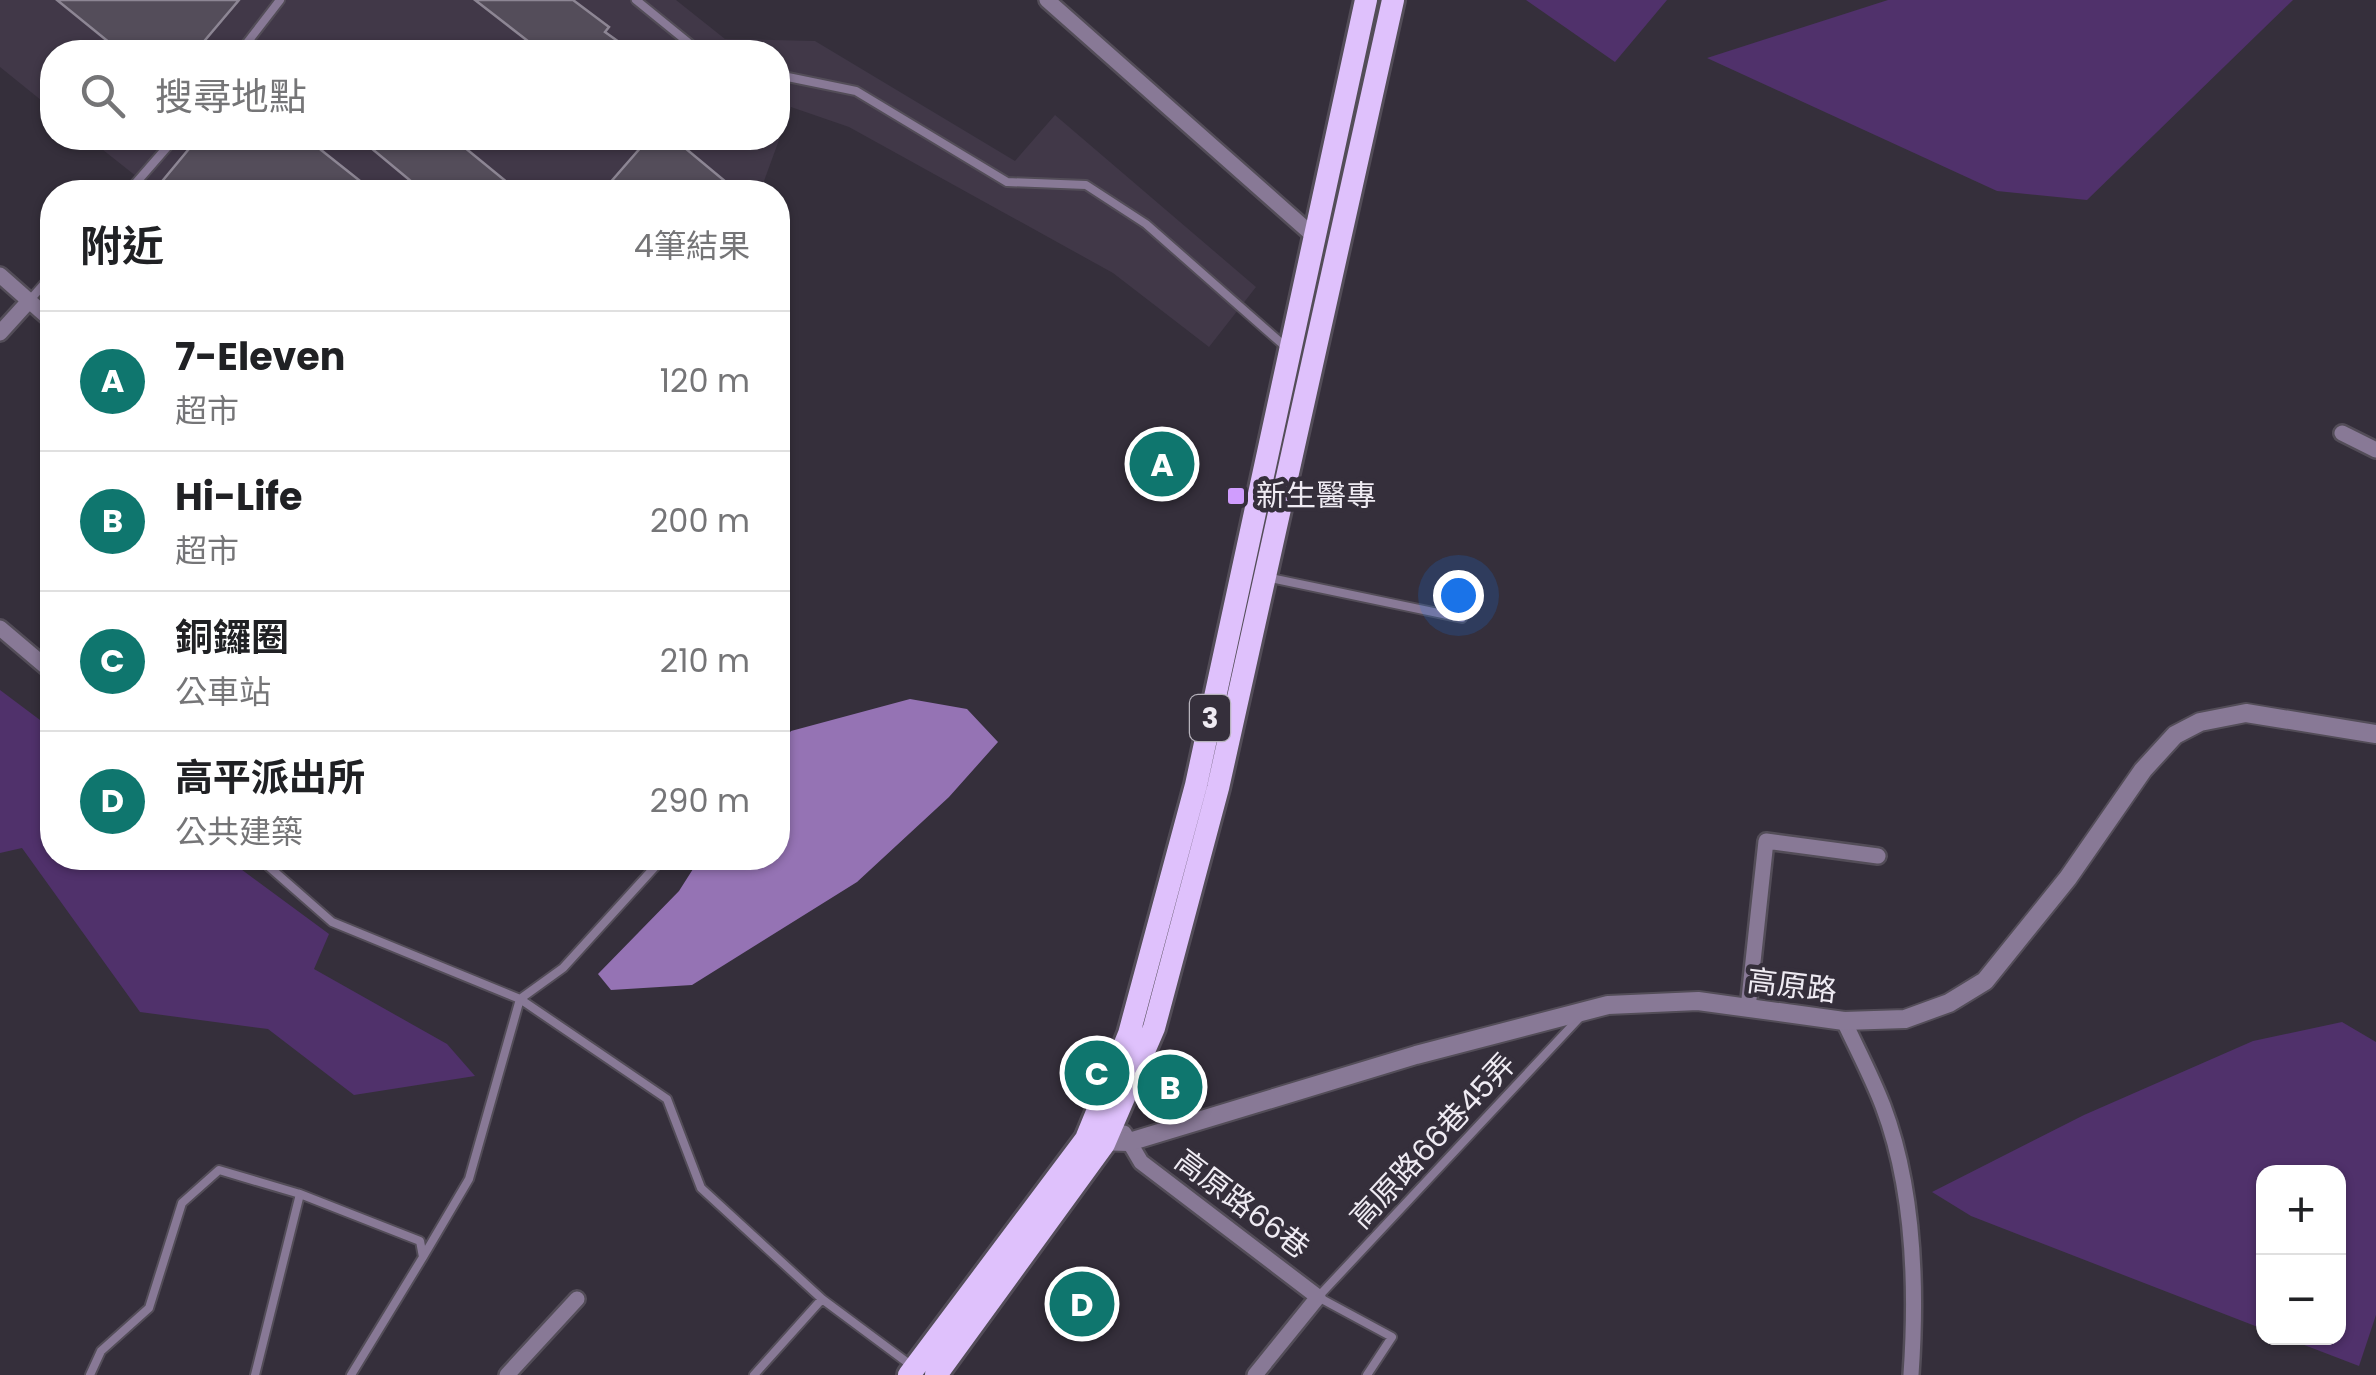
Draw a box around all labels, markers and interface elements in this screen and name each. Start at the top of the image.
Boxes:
search box [40,40,790,150]
icon: search [75,68,130,123]
text: 搜尋地點 [155,70,307,123]
text: 附近 [80,217,164,276]
text: 4筆結果 [634,223,750,268]
text: 7-Eleven [175,330,345,383]
text: A [101,358,124,403]
text: 120 m [660,358,750,403]
text: 超市 [175,388,239,433]
pin: A [1130,426,1194,502]
text: Hi-Life [175,470,302,523]
place label: 新生醫專 [1256,474,1376,517]
marker: 新生醫專 [1225,485,1247,507]
text: B [102,498,123,543]
text: 200 m [650,498,750,543]
text: 超市 [175,528,239,573]
your location [1433,570,1484,621]
text: 銅鑼圈 [175,611,289,664]
text: C [100,638,125,683]
text: 210 m [660,638,750,683]
text: 公車站 [175,669,271,714]
road number: 3 [1190,695,1230,741]
text: 高平派出所 [175,751,365,804]
text: D [101,778,124,823]
text: 290 m [650,778,750,823]
text: 公共建築 [175,809,303,854]
street label: 高原路 [1745,959,1839,1012]
pin: C [1064,1036,1130,1110]
street label: 高原路66巷45弄 [1340,1043,1525,1238]
pin: B [1138,1050,1202,1124]
street label: 高原路66巷 [1166,1139,1318,1268]
map controls [2256,1165,2346,1345]
button: + [2256,1165,2346,1255]
button: − [2256,1255,2346,1345]
pin: D [1050,1266,1114,1342]

